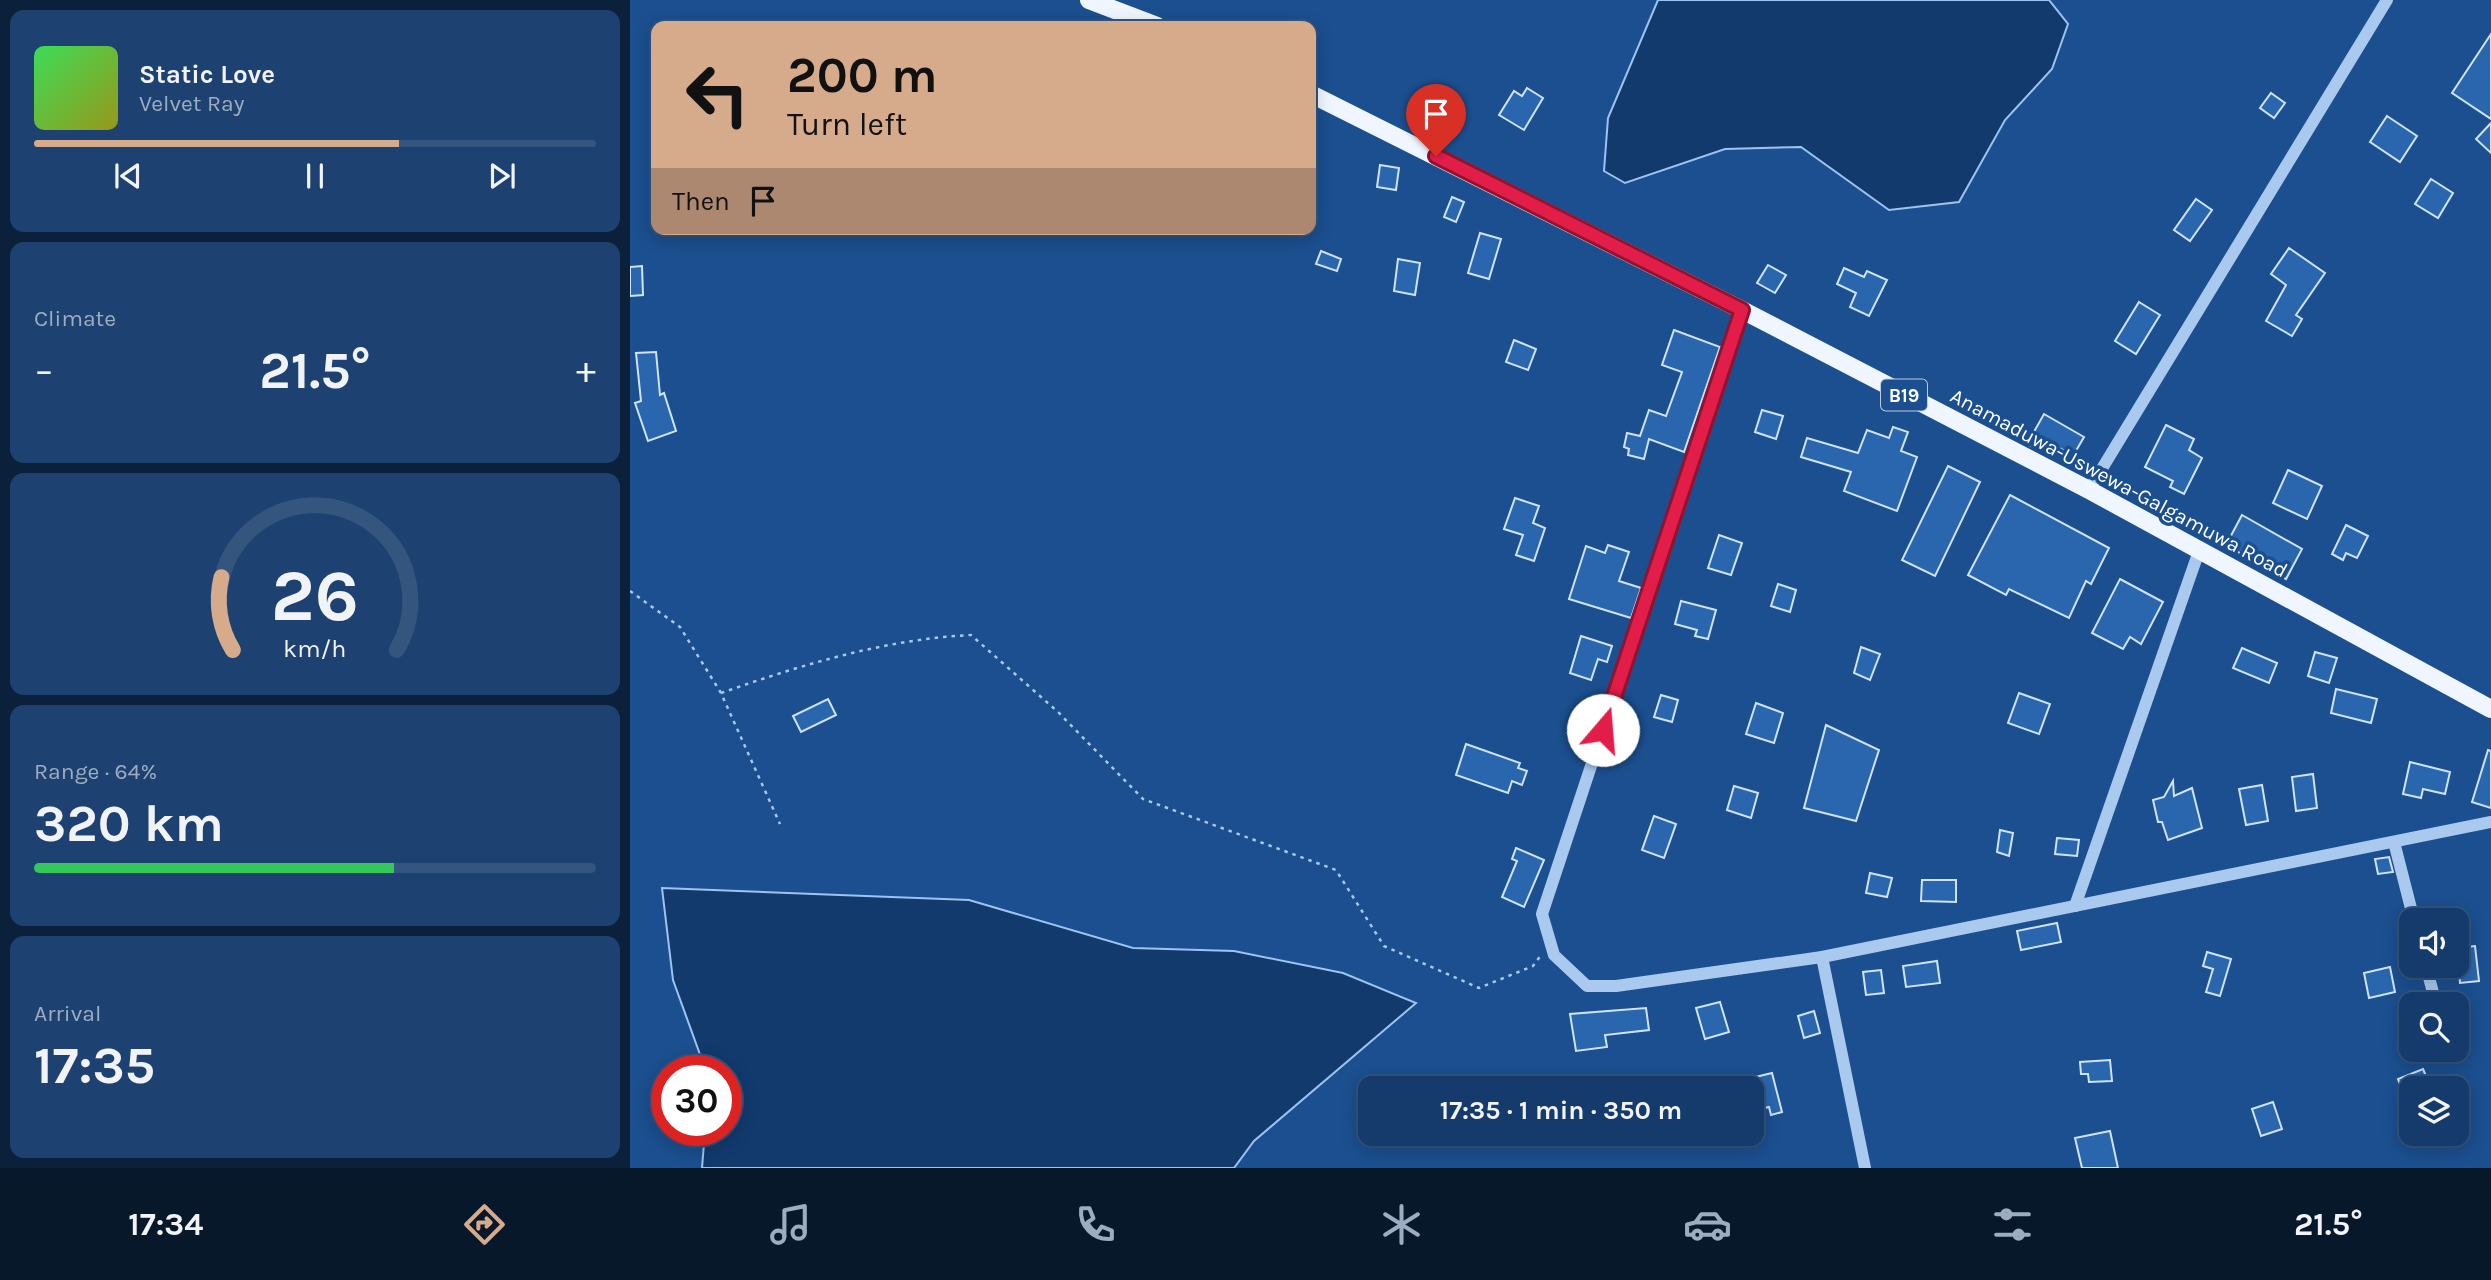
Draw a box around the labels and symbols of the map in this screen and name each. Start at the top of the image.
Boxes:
pin [1406,84,1466,156]
road number: B19 [1881,380,1927,410]
street label: Anamaduwa-Uswewa-Galgamuwa Road [1946,384,2292,582]
position arrow [1566,693,1640,767]
speed limit sign: 30 [651,1055,742,1146]

